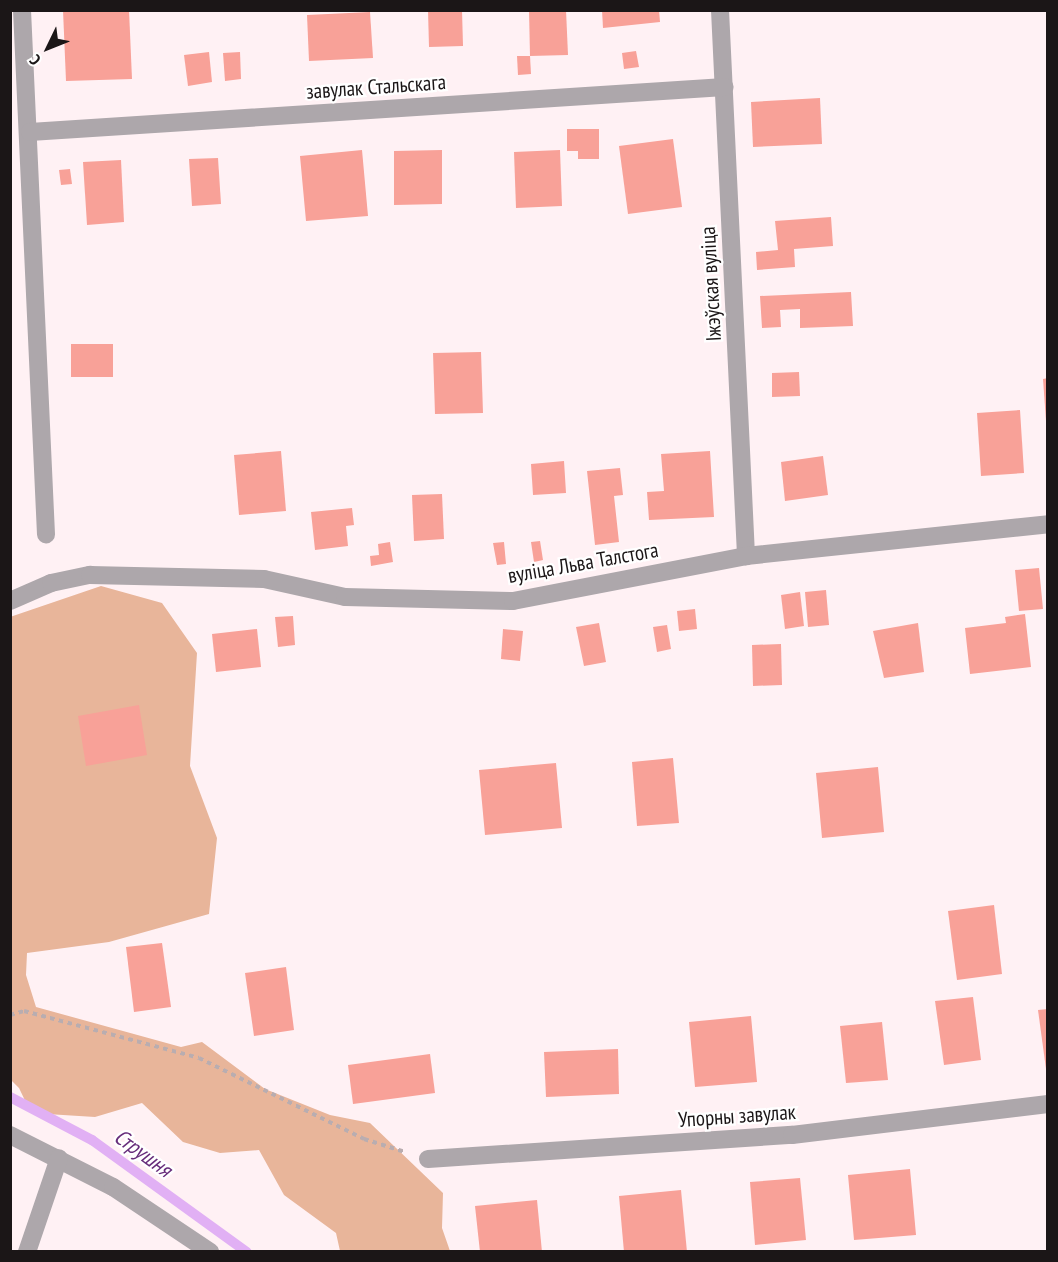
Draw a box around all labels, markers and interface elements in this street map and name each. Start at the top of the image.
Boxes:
north arrow [18,18,78,78]
text: С [25,51,45,70]
street label: завулак Стальскага [305,70,447,104]
street label: Іжэўская вуліца [695,226,727,342]
street label: вуліца Льва Талстога [505,537,661,589]
street label: Упорны завулак [677,1099,797,1133]
water label: Струшня [109,1123,177,1183]

